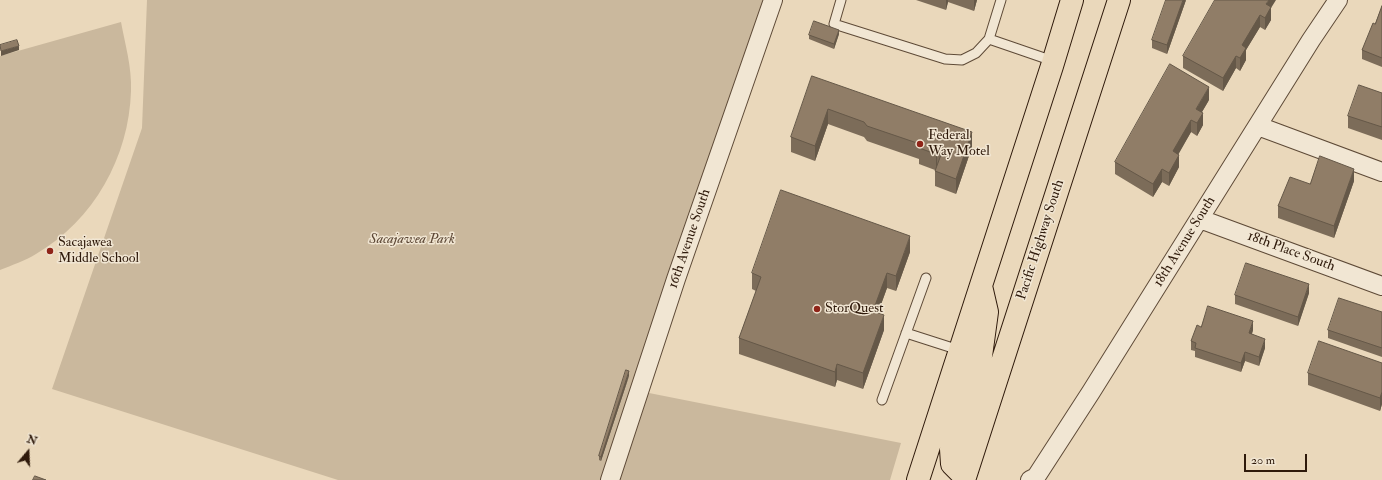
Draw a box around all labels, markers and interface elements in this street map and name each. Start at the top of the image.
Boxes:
place label: Federal Way Motel [928,128,990,160]
marker: Federal Way Motel [915,139,925,149]
street label: Pacific Highway South [1014,178,1068,302]
street label: 16th Avenue South [665,187,715,291]
street label: 18th Avenue South [1150,194,1220,290]
street label: 18th Place South [1245,228,1337,276]
park label: Sacajawea Park [369,232,455,248]
place label: Sacajawea Middle School [58,235,139,268]
marker: Sacajawea Middle School [45,246,55,256]
place label: StorQuest [825,301,883,317]
marker: StorQuest [812,304,822,314]
north arrow [8,432,48,472]
text: N [25,432,39,448]
scale bar [1246,446,1309,472]
text: 20 m [1251,453,1275,468]

